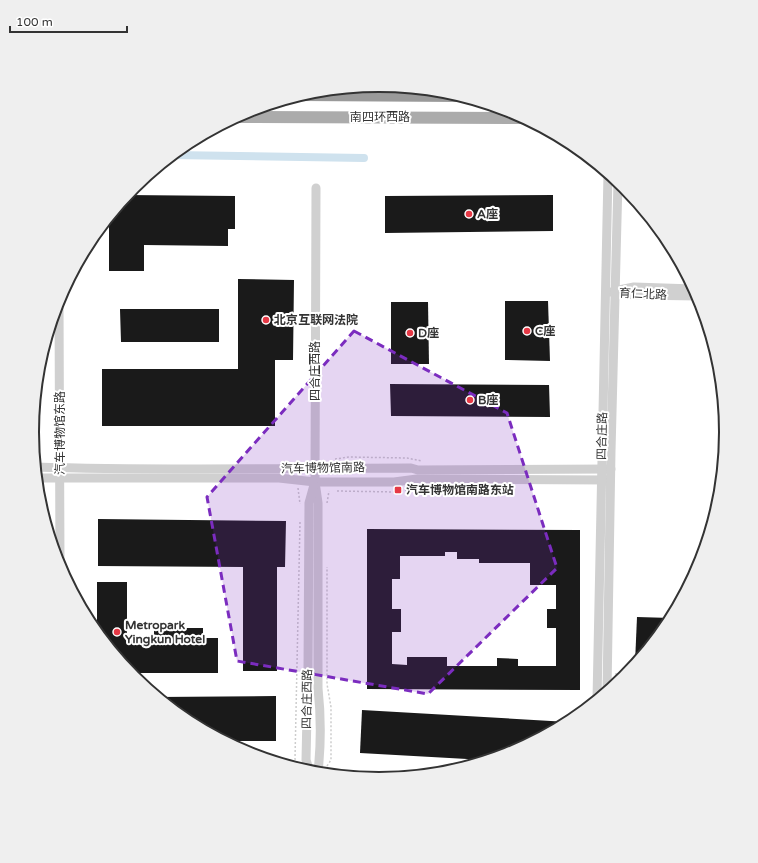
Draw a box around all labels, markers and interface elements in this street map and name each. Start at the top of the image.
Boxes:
scale bar [10,8,127,34]
text: 100 m [16,15,53,29]
street label: 南四环西路 [350,110,410,124]
place label: A座 [477,207,498,221]
marker: A座 [464,209,474,219]
street label: 育仁北路 [619,286,667,302]
place label: 北京互联网法院 [274,313,358,327]
marker: 北京互联网法院 [261,315,271,325]
place label: C座 [535,324,555,338]
place label: D座 [418,326,439,340]
marker: C座 [522,326,532,336]
marker: D座 [405,328,415,338]
street label: 四合庄西路 [308,341,322,401]
street label: 汽车博物馆东路 [53,391,67,475]
place label: B座 [478,393,498,407]
marker: B座 [465,395,475,405]
street label: 四合庄路 [595,412,609,460]
street label: 汽车博物馆南路 [281,460,365,476]
place label: 汽车博物馆南路东站 [406,483,514,497]
marker: 汽车博物馆南路东站 [393,485,403,495]
place label: Metropark Yingkun Hotel [125,618,205,647]
marker: Metropark Yingkun Hotel [112,627,122,637]
street label: 四合庄西路 [299,669,315,729]

